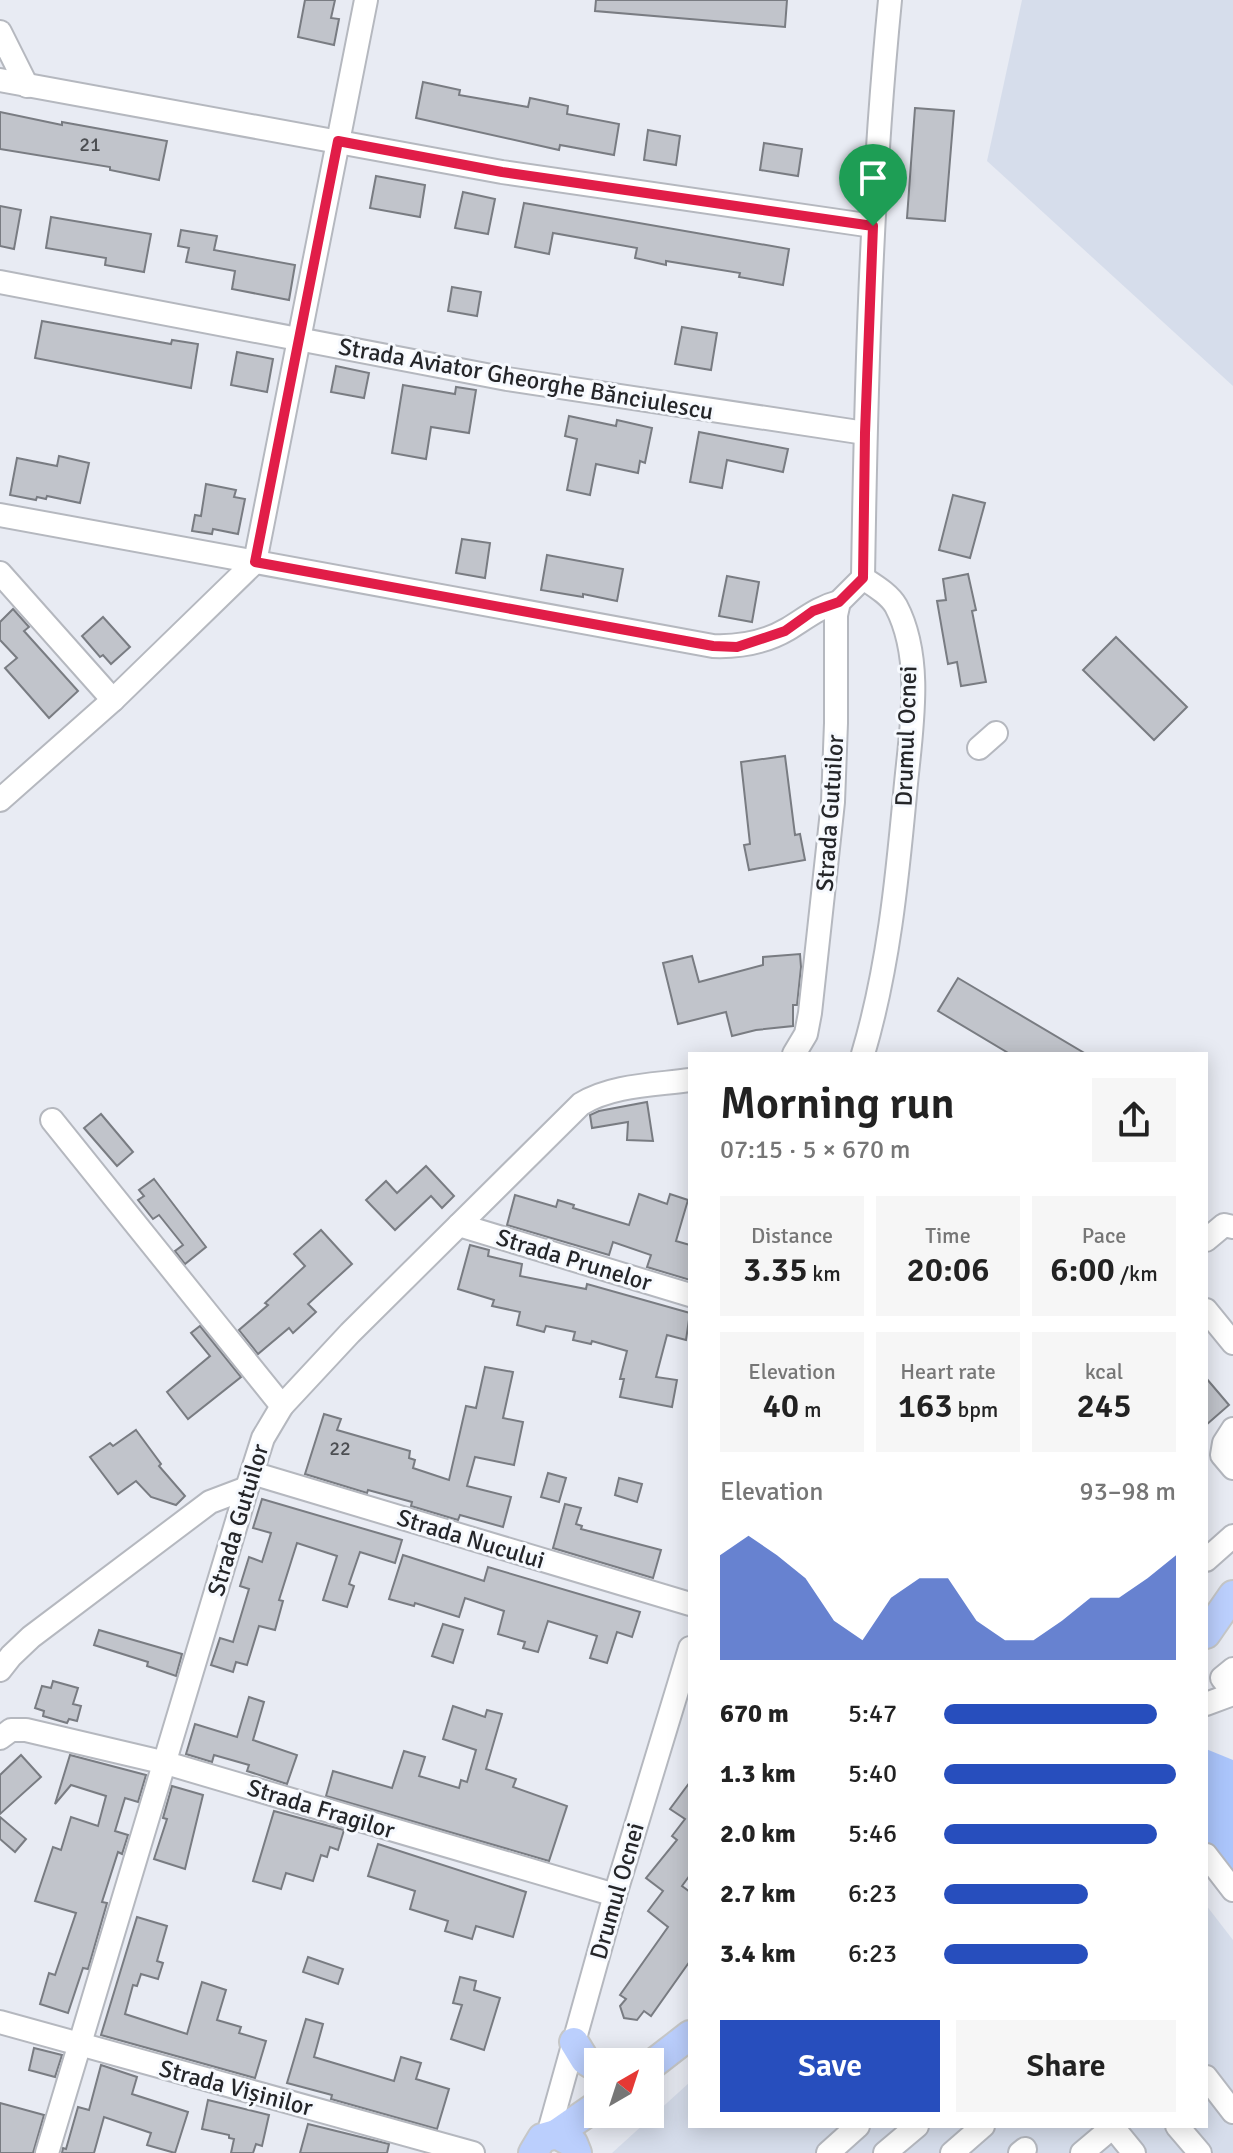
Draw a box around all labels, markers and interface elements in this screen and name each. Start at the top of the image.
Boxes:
house number: 21 [79,132,101,157]
pin [839,144,907,226]
icon: arrive [851,156,895,200]
street label: Strada Aviator Gheorghe Bănciulescu [336,331,716,427]
street label: Drumul Ocnei [889,665,923,807]
street label: Strada Gutuilor [810,733,850,892]
text: Morning run [720,1077,955,1131]
button: share [1092,1078,1176,1162]
text: 07:15 · 5 × 670 m [720,1134,911,1166]
street label: Strada Prunelor [493,1222,656,1298]
text: Distance [751,1222,833,1249]
text: Time [925,1222,971,1249]
text: Pace [1082,1222,1126,1249]
text: 3.35 [743,1249,808,1291]
text: 20:06 [906,1249,990,1291]
text: 6:00 [1050,1249,1115,1291]
text: km [808,1260,841,1287]
text: /km [1115,1260,1158,1287]
text: Elevation [748,1358,836,1385]
text: Heart rate [900,1358,996,1385]
text: kcal [1085,1358,1123,1385]
text: 40 [762,1385,799,1427]
text: 163 [898,1385,953,1427]
text: 245 [1076,1385,1132,1427]
text: m [799,1396,822,1423]
text: bpm [953,1396,998,1423]
house number: 22 [329,1436,351,1461]
street label: Strada Gutuilor [201,1440,275,1600]
text: Elevation [720,1476,824,1508]
text: 93–98 m [1080,1476,1176,1508]
street label: Strada Nucului [394,1502,548,1576]
text: 670 m [720,1698,789,1730]
text: 5:47 [848,1698,897,1730]
text: 1.3 km [720,1758,796,1790]
text: 5:40 [848,1758,897,1790]
street label: Strada Fragilor [244,1772,398,1846]
text: 2.0 km [720,1818,796,1850]
text: 5:46 [848,1818,897,1850]
street label: Drumul Ocnei [583,1819,651,1963]
text: 2.7 km [720,1878,796,1910]
text: 6:23 [848,1878,897,1910]
text: 3.4 km [720,1938,796,1970]
text: 6:23 [848,1938,897,1970]
button: Save [720,2020,940,2112]
button: Share [956,2020,1176,2112]
north arrow [584,2048,664,2128]
map controls [584,2048,664,2128]
street label: Strada Vișinilor [156,2053,316,2123]

